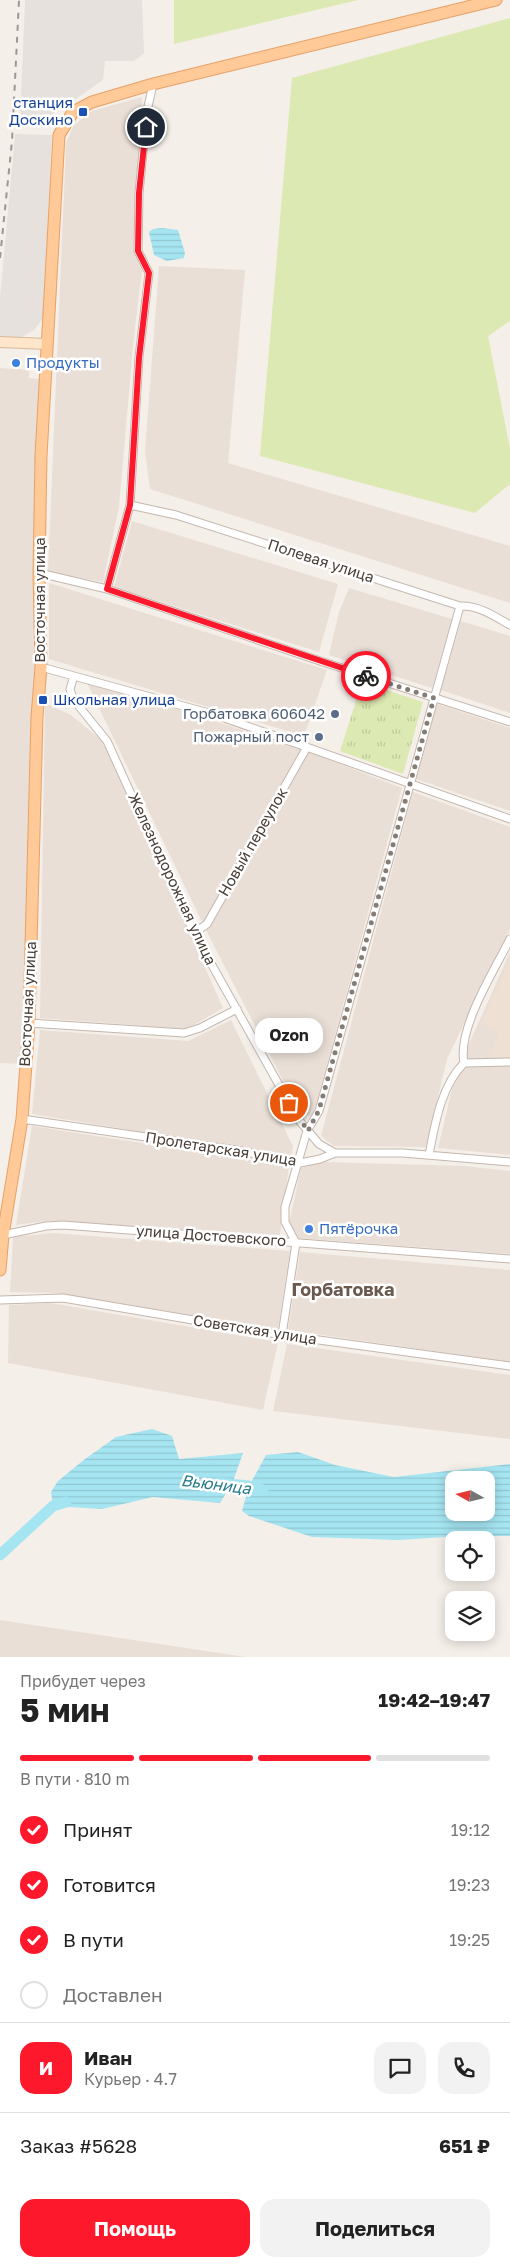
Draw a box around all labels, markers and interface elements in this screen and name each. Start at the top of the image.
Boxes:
place label: станция Доскино [9,93,73,128]
marker: станция Доскино [77,106,89,118]
pin [125,106,167,148]
icon: home [132,113,160,141]
place label: Продукты [26,353,100,371]
marker: Продукты [10,357,22,369]
street label: Полевая улица [266,534,377,586]
street label: Восточная улица [30,537,48,663]
courier [341,651,391,701]
icon: bike [352,662,380,690]
place label: Школьная улица [53,690,175,708]
marker: Школьная улица [37,694,49,706]
place label: Горбатовка 606042 [183,704,325,722]
marker: Горбатовка 606042 [329,708,341,720]
place label: Пожарный пост [193,727,310,745]
marker: Пожарный пост [313,731,325,743]
street label: Новый переулок [214,784,291,899]
street label: Железнодорожная улица [125,790,221,968]
street label: Восточная улица [15,941,39,1067]
callout: Ozon [255,1018,323,1053]
text: Ozon [269,1025,309,1045]
pin [268,1082,310,1124]
icon: bag [275,1089,303,1117]
street label: Пролетарская улица [144,1127,298,1169]
place label: Пятёрочка [319,1219,398,1237]
street label: улица Достоевского [135,1221,287,1249]
marker: Пятёрочка [303,1223,315,1235]
district label: Горбатовка [292,1278,394,1300]
street label: Советская улица [192,1310,318,1348]
water label: Вьюница [180,1470,253,1498]
north arrow [445,1471,495,1521]
map controls [445,1471,495,1641]
button: locate [445,1531,495,1581]
button: layers [445,1591,495,1641]
text: Прибудет через [20,1671,146,1691]
text: 19:42–19:47 [378,1688,490,1711]
text: 5 мин [20,1691,110,1729]
text: В пути · 810 m [20,1769,130,1789]
icon: check [20,1816,48,1844]
text: Принят [63,1818,132,1841]
text: 19:12 [451,1820,490,1840]
icon: check [20,1871,48,1899]
text: Готовится [63,1873,156,1896]
text: 19:23 [449,1875,490,1895]
icon: check [20,1926,48,1954]
text: В пути [63,1928,124,1951]
text: 19:25 [449,1930,490,1950]
text: Доставлен [63,1983,163,2006]
button: chat [374,2042,426,2094]
button: phone [438,2042,490,2094]
text: Иван [84,2046,132,2069]
text: И [39,2056,53,2079]
text: Курьер · 4.7 [84,2069,177,2089]
text: Заказ #5628 [20,2134,137,2157]
text: 651 ₽ [439,2134,490,2157]
button: Помощь [20,2199,250,2257]
button: Поделиться [260,2199,490,2257]

